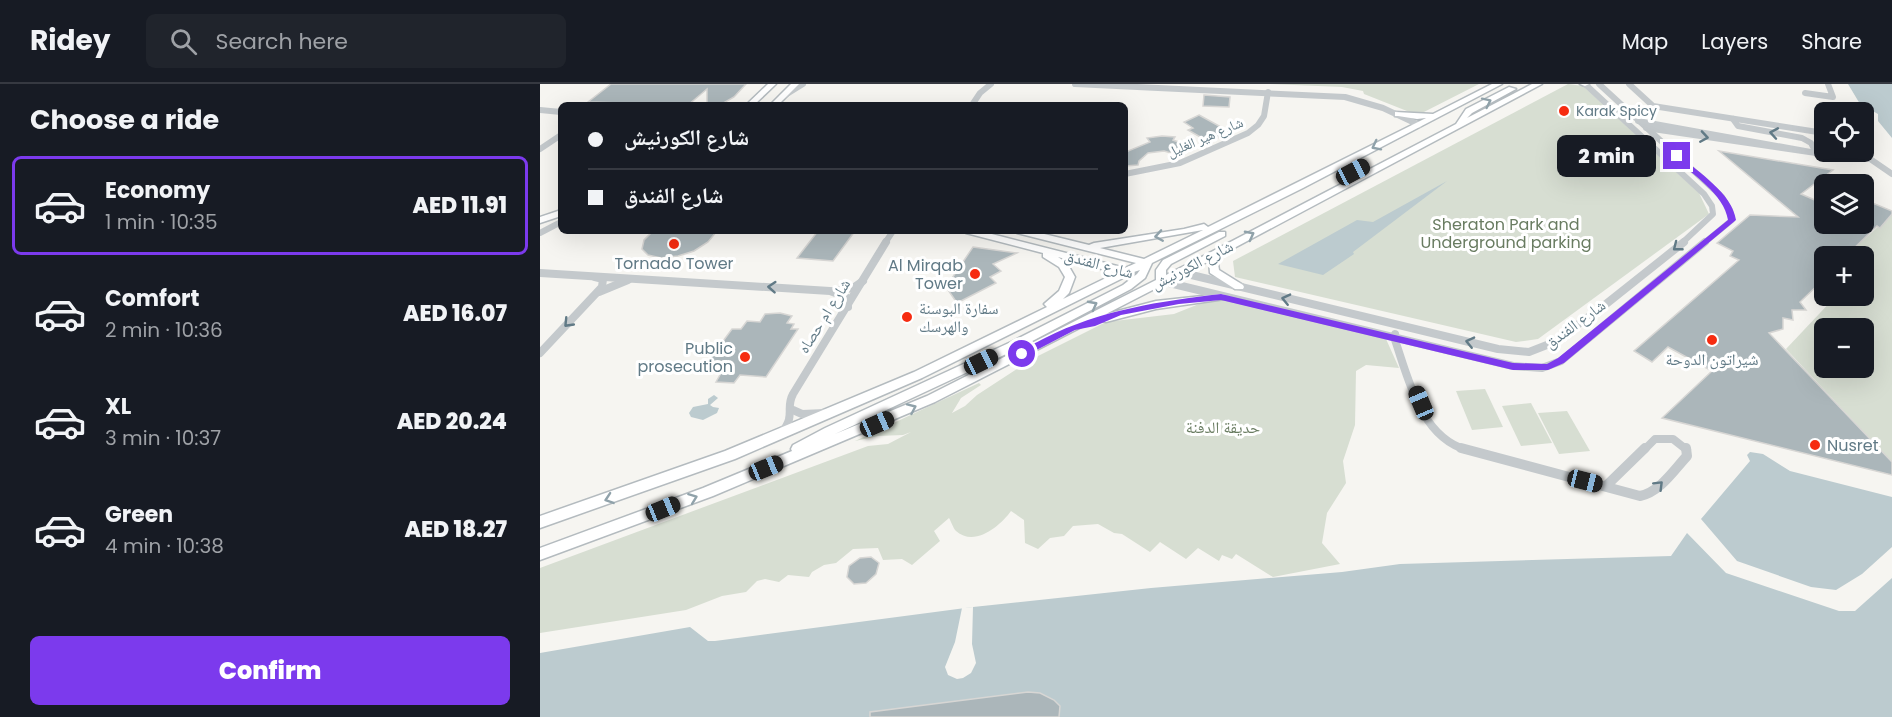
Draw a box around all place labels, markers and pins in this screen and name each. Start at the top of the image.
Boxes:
place label: Karak Spicy [1576,101,1657,121]
marker: Karak Spicy [1557,104,1571,118]
marker: Tornado Tower [667,237,681,251]
place label: Tornado Tower [614,252,734,275]
place label: Al Mirqab Tower [888,254,963,295]
marker: Al Mirqab Tower [968,267,982,281]
place label: سفارة البوسنة والهرسك [919,297,999,338]
marker: سفارة البوسنة والهرسك [900,310,914,324]
marker: شيراتون الدوحة [1705,333,1719,347]
place label: Public prosecution [638,337,733,378]
place label: شيراتون الدوحة [1666,348,1758,371]
marker: Public prosecution [738,350,752,364]
place label: Nusret [1827,434,1879,457]
marker: Nusret [1808,438,1822,452]

